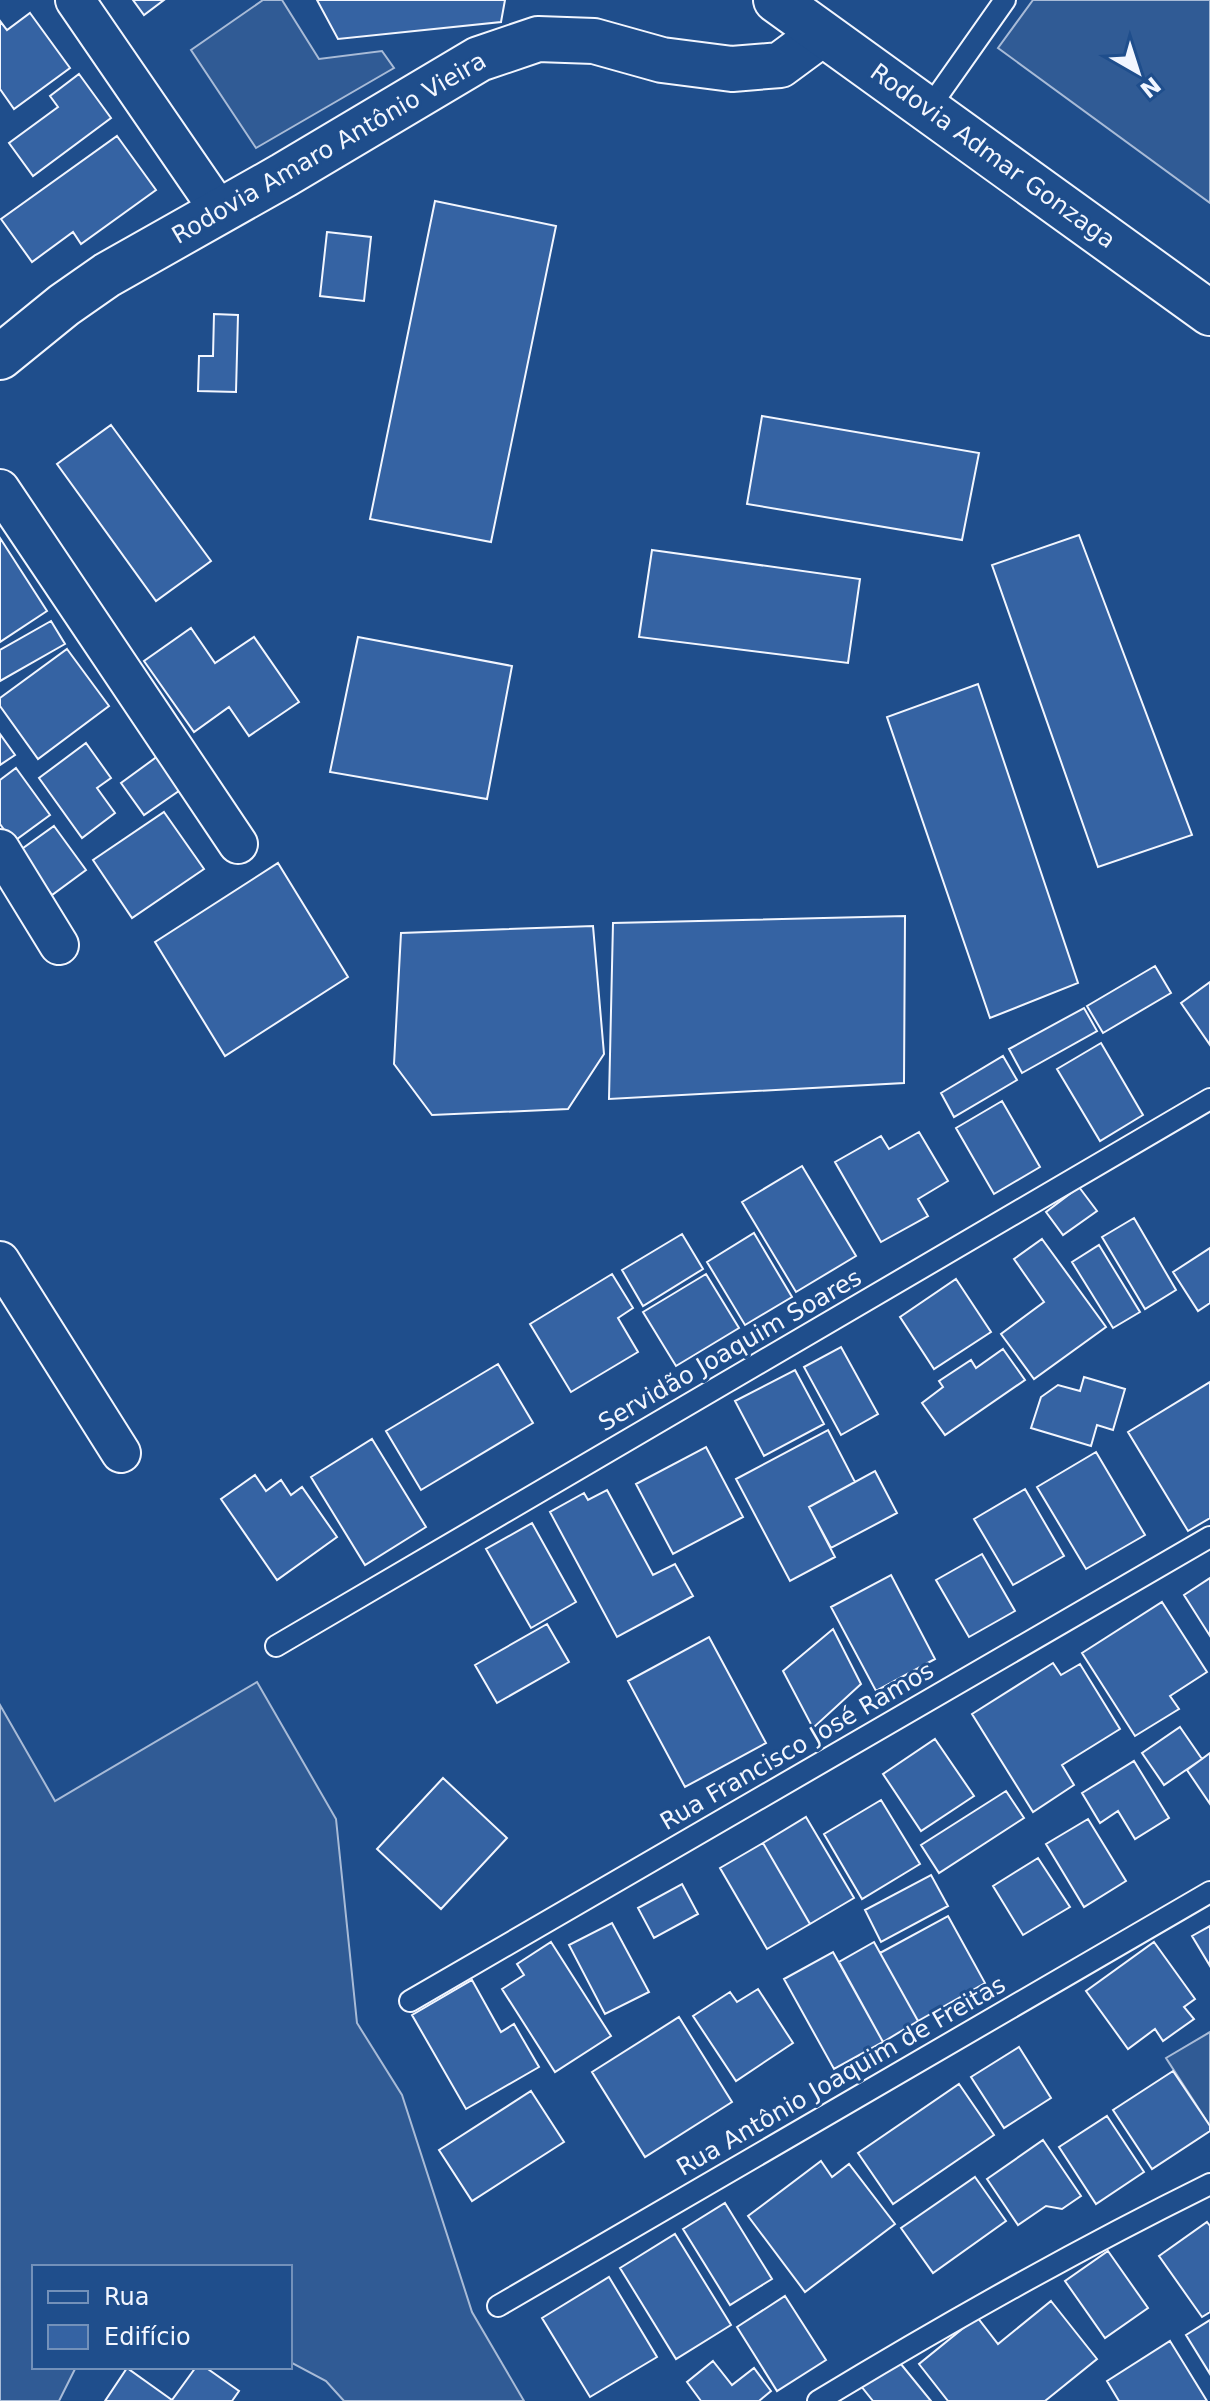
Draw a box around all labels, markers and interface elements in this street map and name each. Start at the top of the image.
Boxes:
north arrow [1098,32,1178,112]
street label: Rodovia Amaro Antônio Vieira [167,46,491,250]
street label: Rodovia Admar Gonzaga [865,58,1121,254]
text: N [1135,72,1165,103]
street label: Servidão Joaquim Soares [594,1263,866,1437]
street label: Rua Francisco José Ramos [655,1656,939,1836]
street label: Rua Antônio Joaquim de Freitas [672,1970,1010,2182]
legend [32,2265,292,2369]
text: Rua [104,2283,150,2311]
text: Edifício [104,2323,191,2351]

